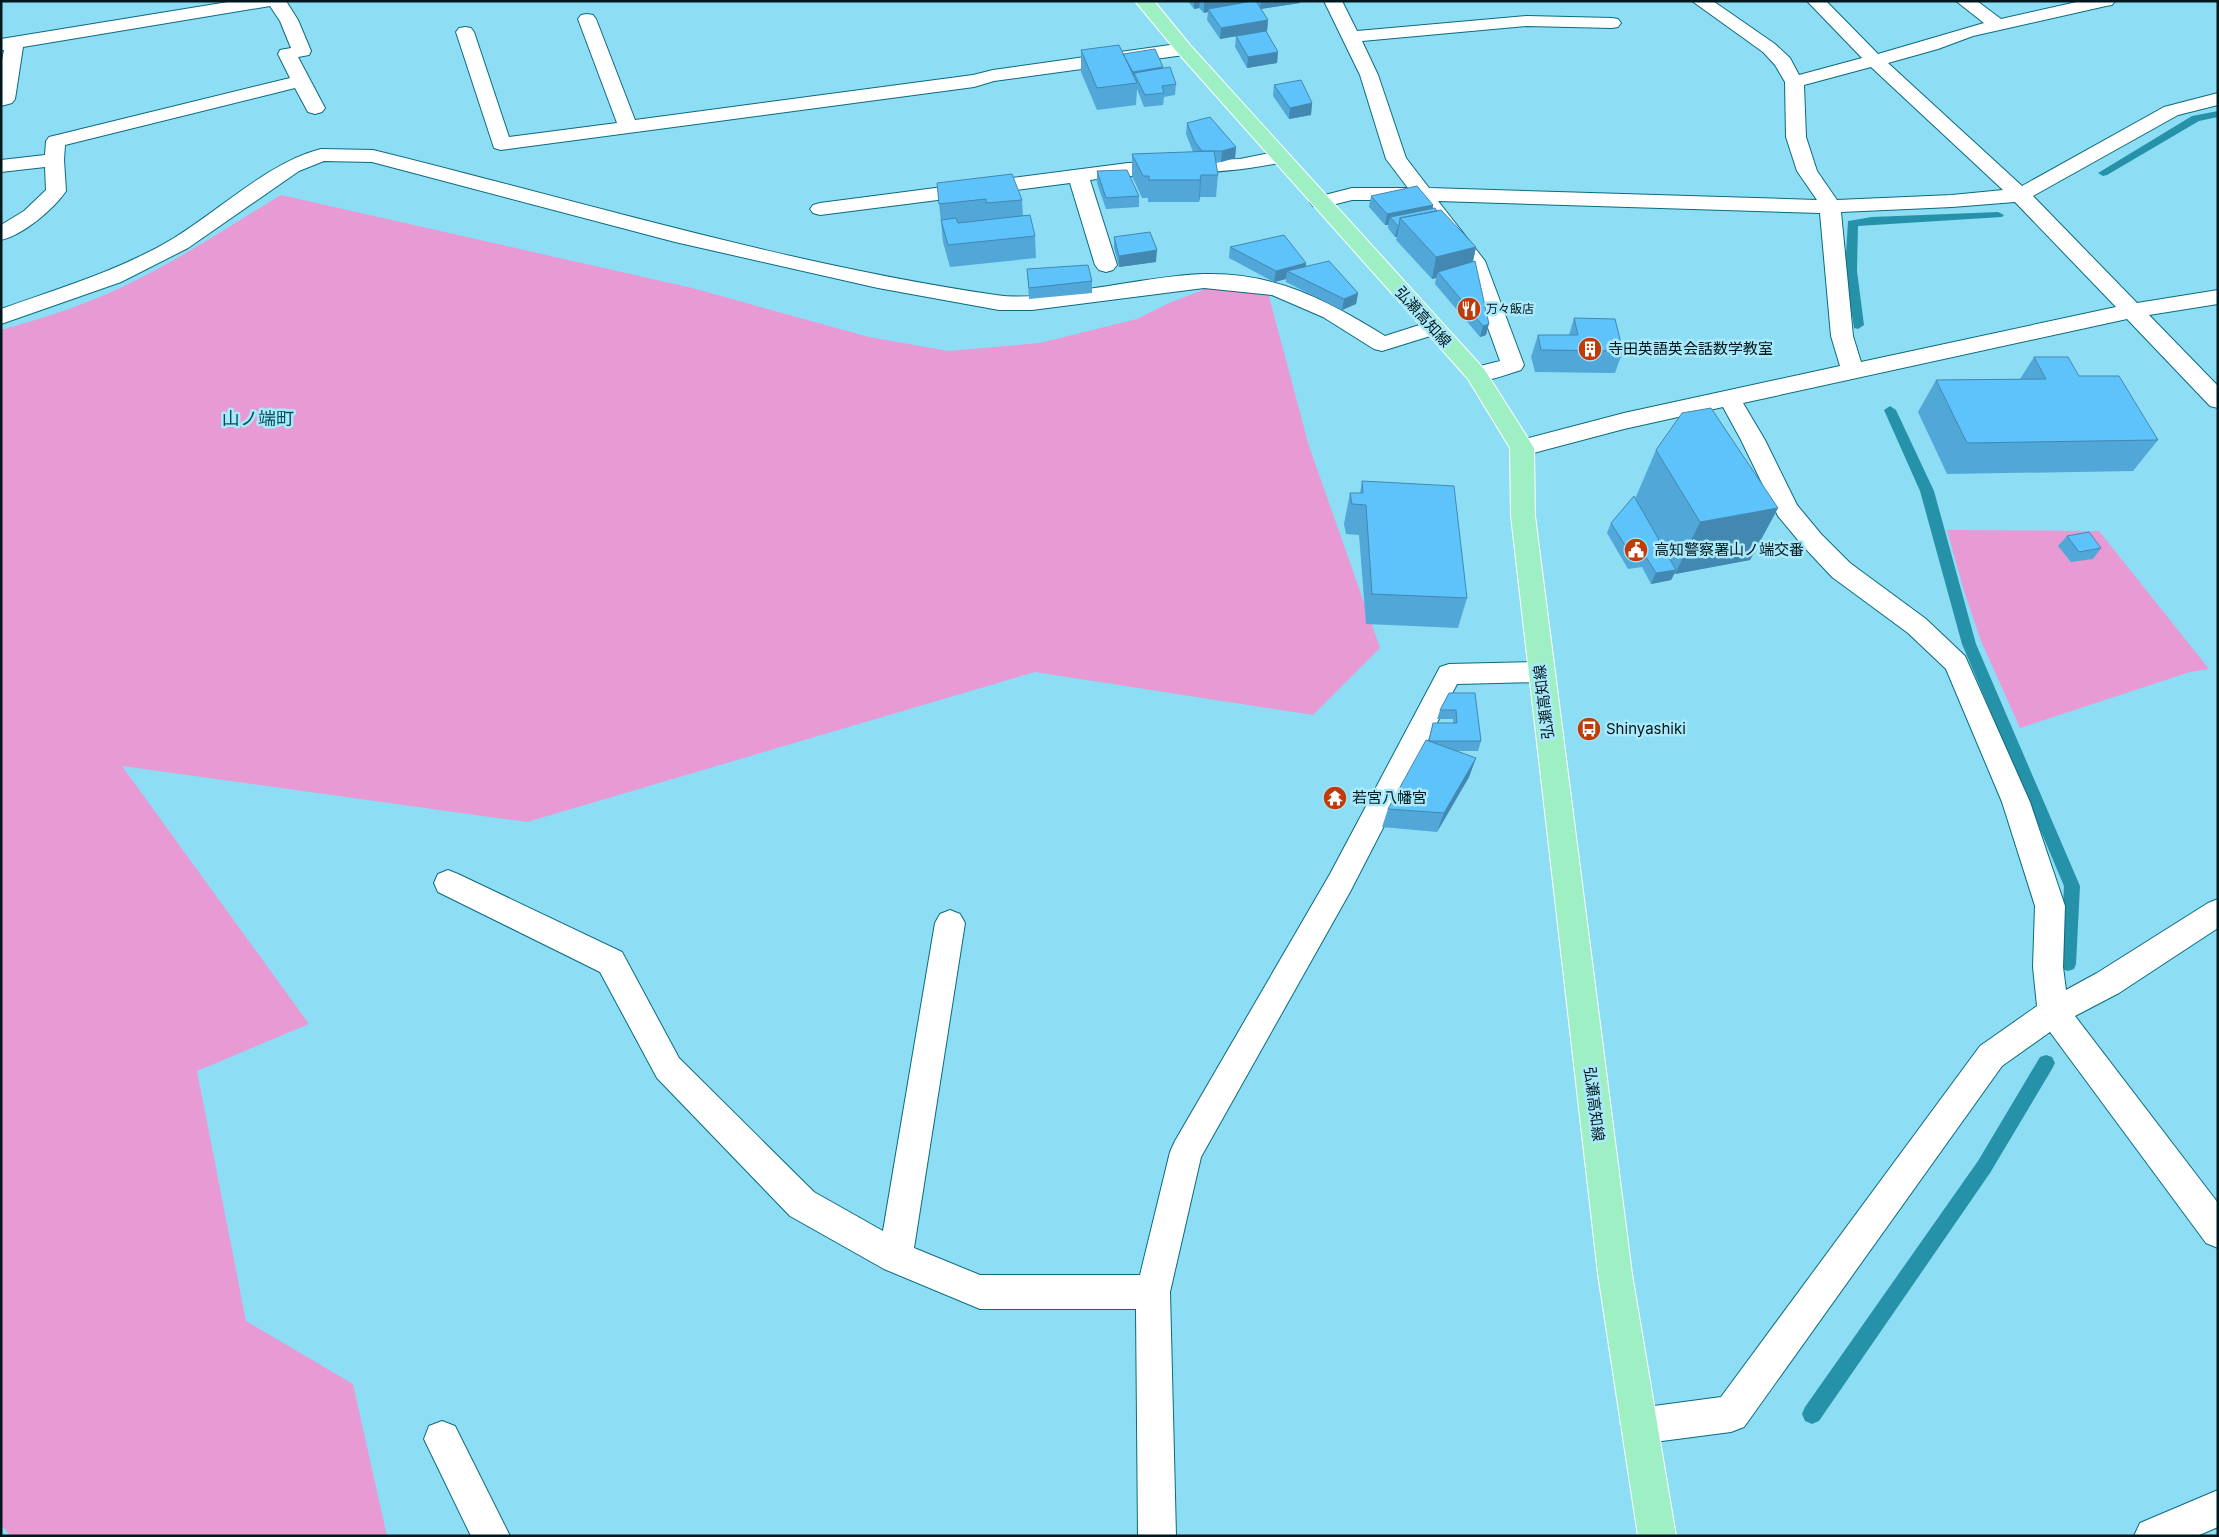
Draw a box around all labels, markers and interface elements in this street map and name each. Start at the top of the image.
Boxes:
street label: 弘瀬高知線 [1391,282,1456,351]
restaurant icon: 万々飯店 [1456,296,1482,322]
place label: 万々飯店 [1486,301,1534,316]
building icon: 寺田英語英会話数学教室 [1577,336,1603,362]
place label: 寺田英語英会話数学教室 [1608,339,1773,358]
district label: 山ノ端町 [222,408,294,429]
public building icon: 高知警察署山ノ端交番 [1623,537,1649,563]
place label: 高知警察署山ノ端交番 [1654,540,1804,559]
street label: 弘瀬高知線 [1530,664,1558,740]
bus stop icon: Shinyashiki [1576,716,1602,742]
place label: Shinyashiki [1606,719,1686,738]
temple icon: 若宮八幡宮 [1322,785,1348,811]
place label: 若宮八幡宮 [1352,788,1427,807]
street label: 弘瀬高知線 [1580,1066,1608,1142]

